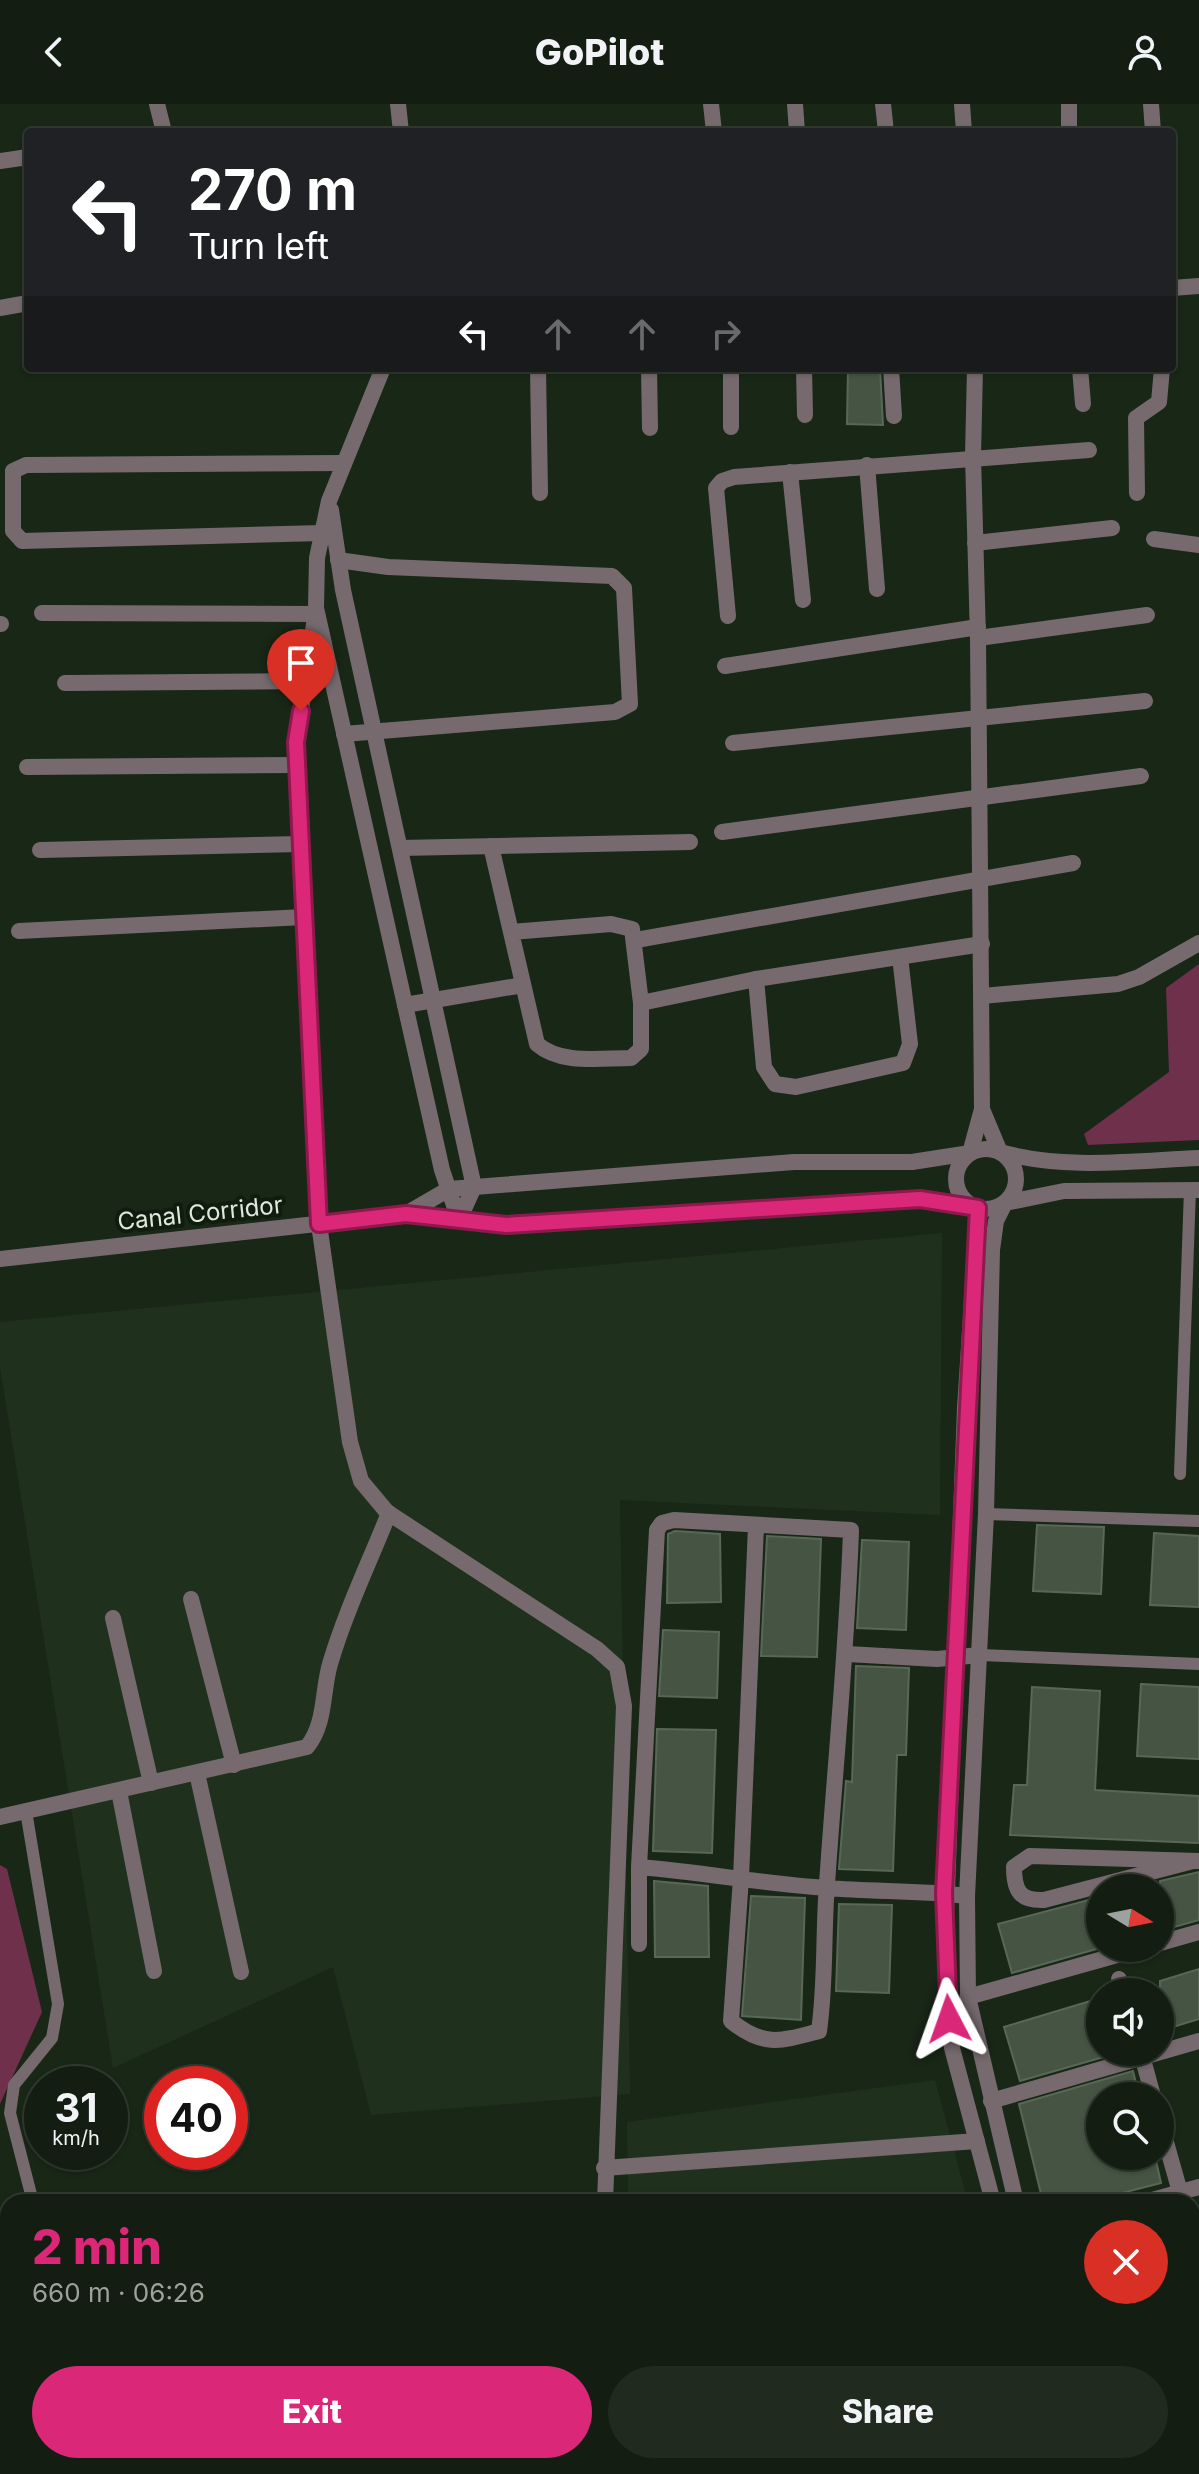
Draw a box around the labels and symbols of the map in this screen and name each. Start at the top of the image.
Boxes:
pin [267,629,335,711]
street label: Canal Corridor [116,1190,284,1236]
north arrow [1086,1874,1174,1962]
position arrow [907,1977,991,2061]
speed limit sign: 40 [144,2066,248,2170]

